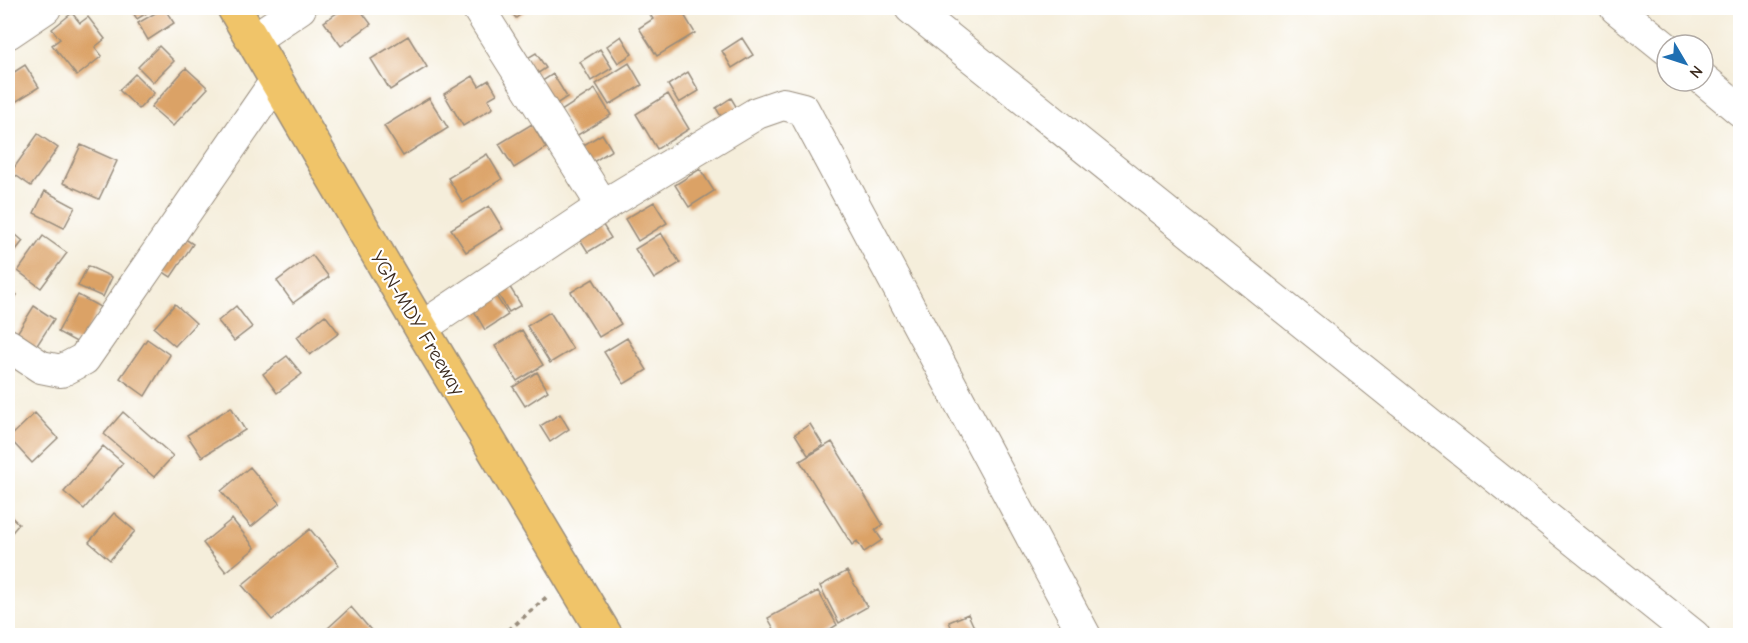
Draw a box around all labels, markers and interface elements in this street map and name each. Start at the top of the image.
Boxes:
north arrow [1655,33,1715,93]
text: N [1686,62,1706,82]
street label: YGN-MDY Freeway [366,247,470,399]

